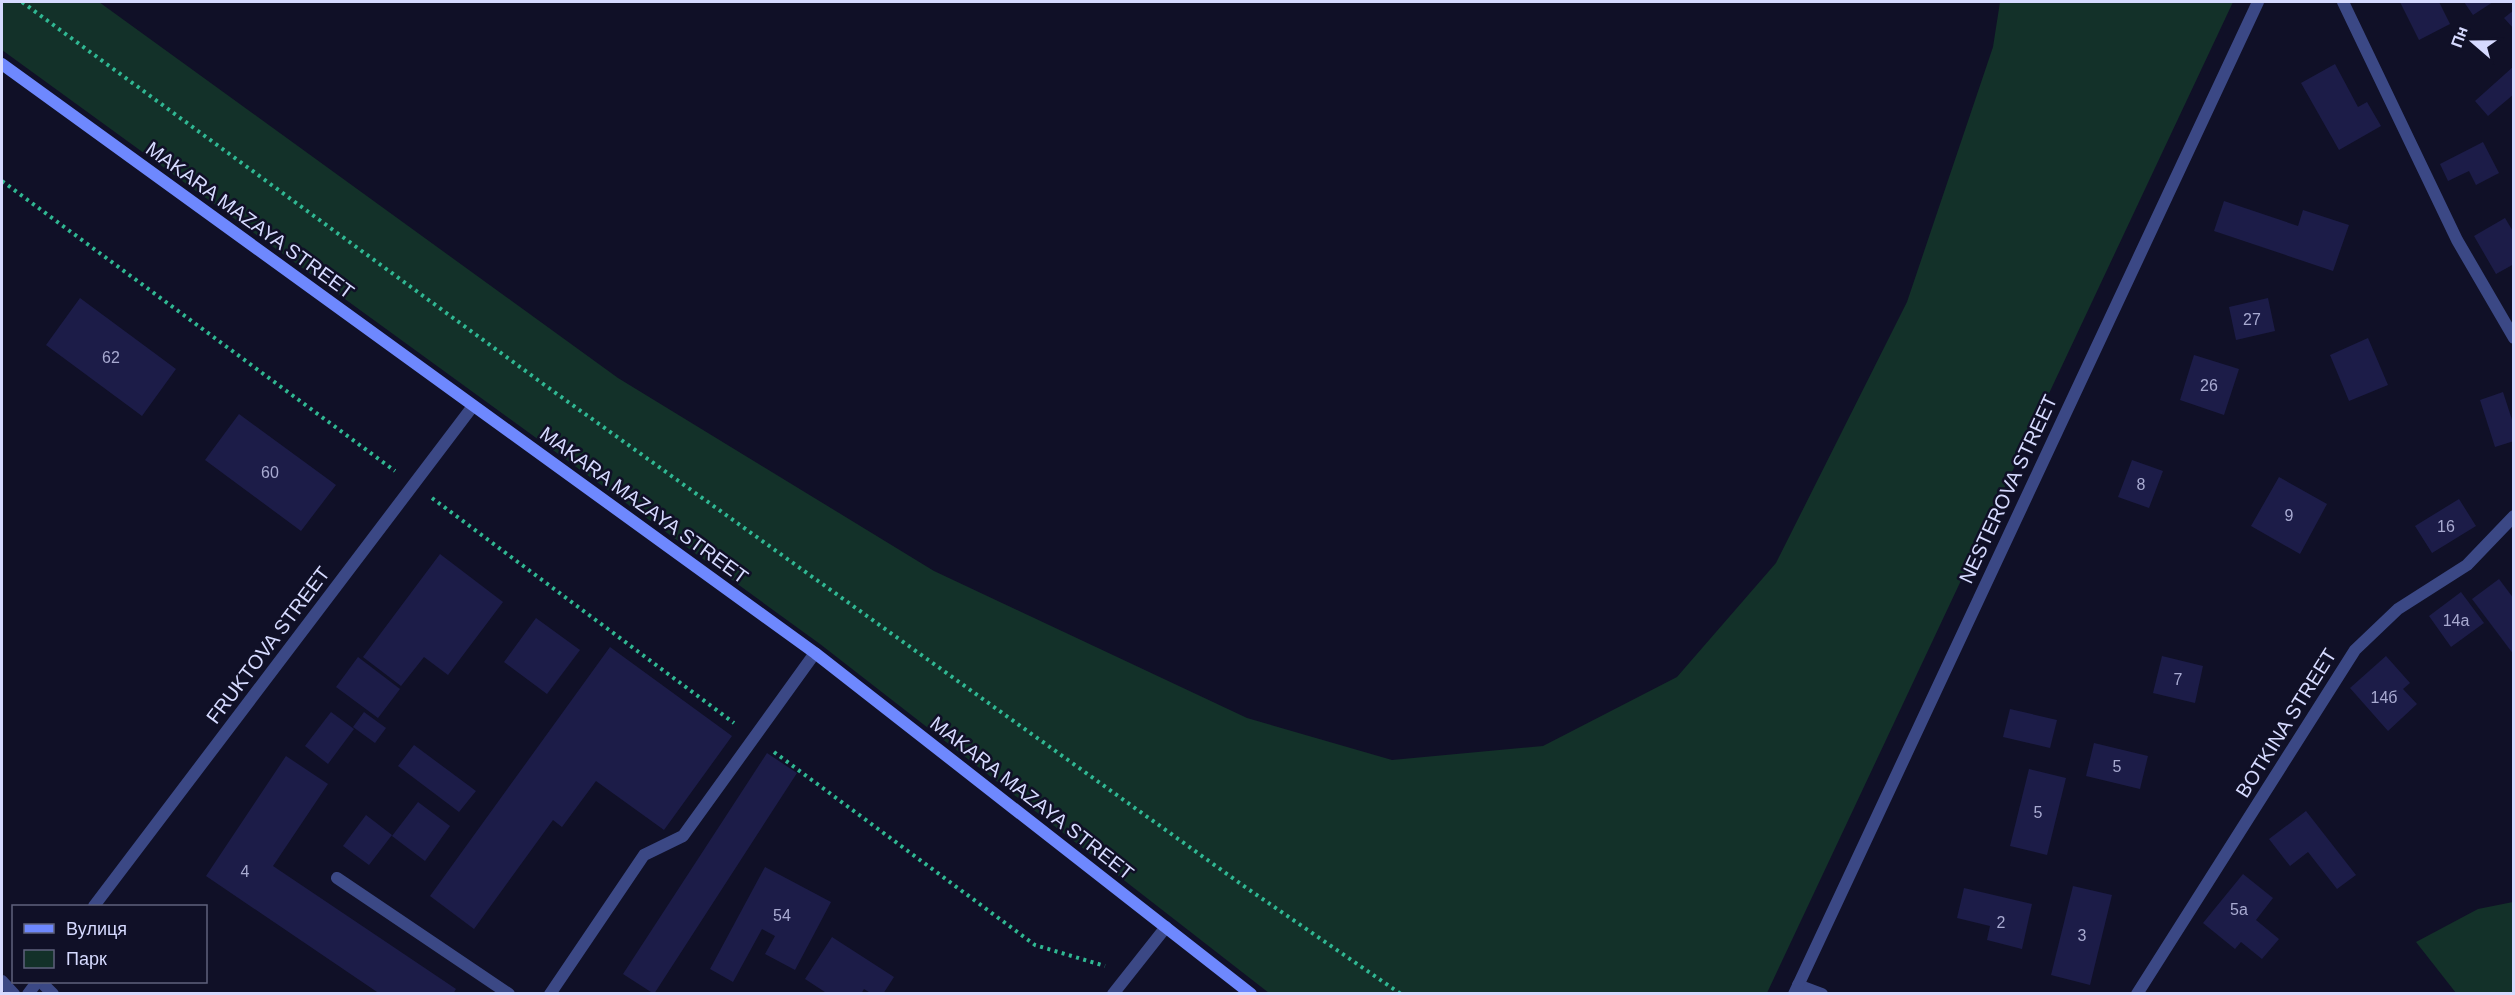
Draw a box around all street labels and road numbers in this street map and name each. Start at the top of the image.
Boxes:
street label: MAKARA MAZAYA STREET [142,137,358,303]
street label: NESTEROVA STREET [1955,391,2061,587]
street label: MAKARA MAZAYA STREET [536,422,752,588]
street label: FRUKTOVA STREET [202,562,334,728]
street label: BOTKINA STREET [2231,645,2341,801]
street label: MAKARA MAZAYA STREET [926,712,1138,884]

